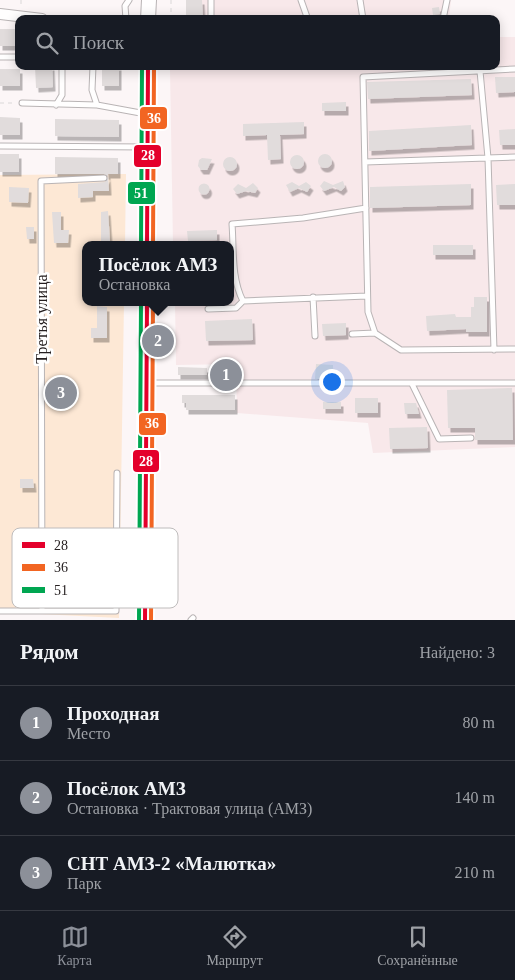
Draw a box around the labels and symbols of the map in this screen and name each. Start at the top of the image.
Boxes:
line badge: 36 [139,106,168,130]
text: 36 [147,111,161,126]
line badge: 28 [133,144,162,168]
text: 28 [141,148,155,163]
line badge: 51 [127,181,156,205]
text: 51 [134,186,148,201]
street label: Третья улица [33,274,51,364]
pin: 2 [142,322,174,360]
pin: 1 [210,356,242,394]
your location [319,369,345,395]
pin: 3 [45,374,77,412]
line badge: 36 [138,412,167,436]
text: 36 [145,416,159,431]
line badge: 28 [132,449,160,473]
text: 28 [139,454,153,469]
legend [12,528,178,608]
text: 28 [54,538,68,553]
text: 36 [54,560,68,575]
text: 51 [54,583,68,598]

